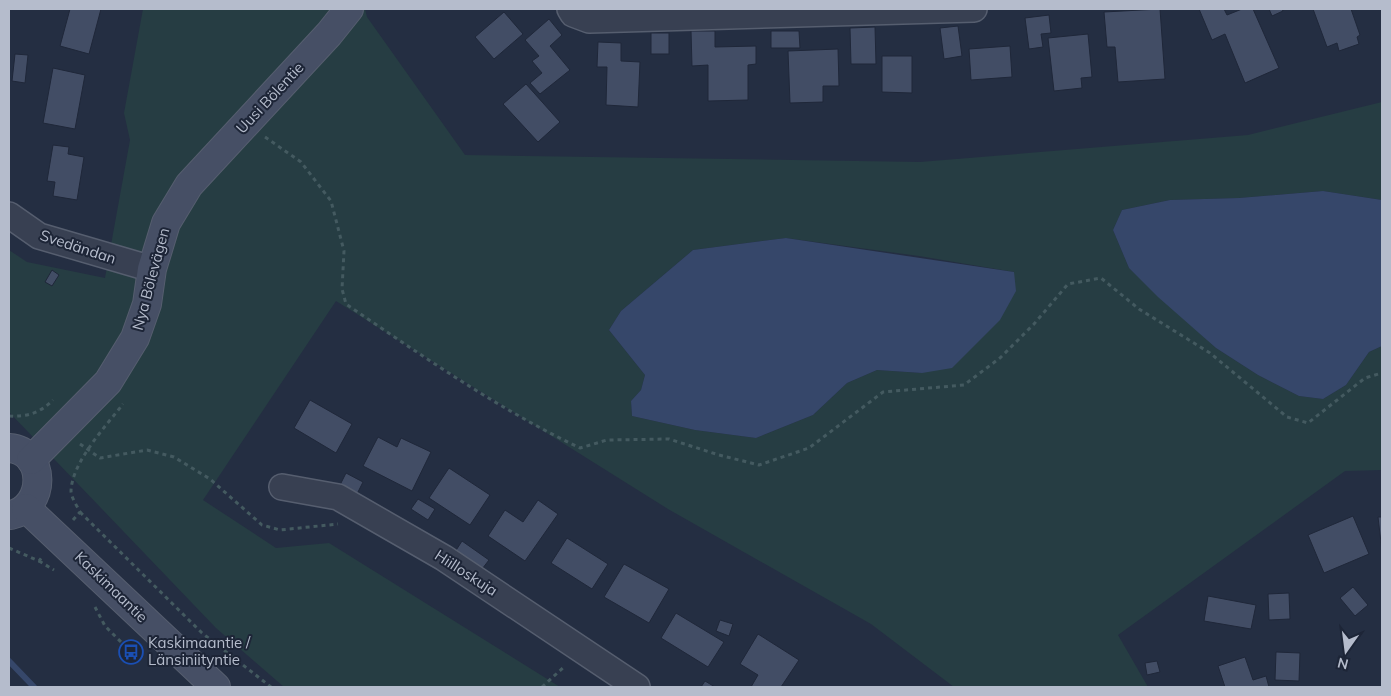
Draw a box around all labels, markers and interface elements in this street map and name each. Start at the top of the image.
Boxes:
street label: Uusi Bölentie [232,58,308,137]
street label: Svedändan [38,225,119,268]
street label: Nya Bölevägen [128,226,173,332]
street label: Hiilloskuja [431,545,501,600]
street label: Kaskimaantie [71,547,152,626]
north arrow [1321,626,1371,676]
place label: Kaskimaantie / Länsiniityntie [148,633,251,669]
bus stop icon: Kaskimaantie / Länsiniityntie [118,639,144,665]
text: N [1336,654,1350,674]

